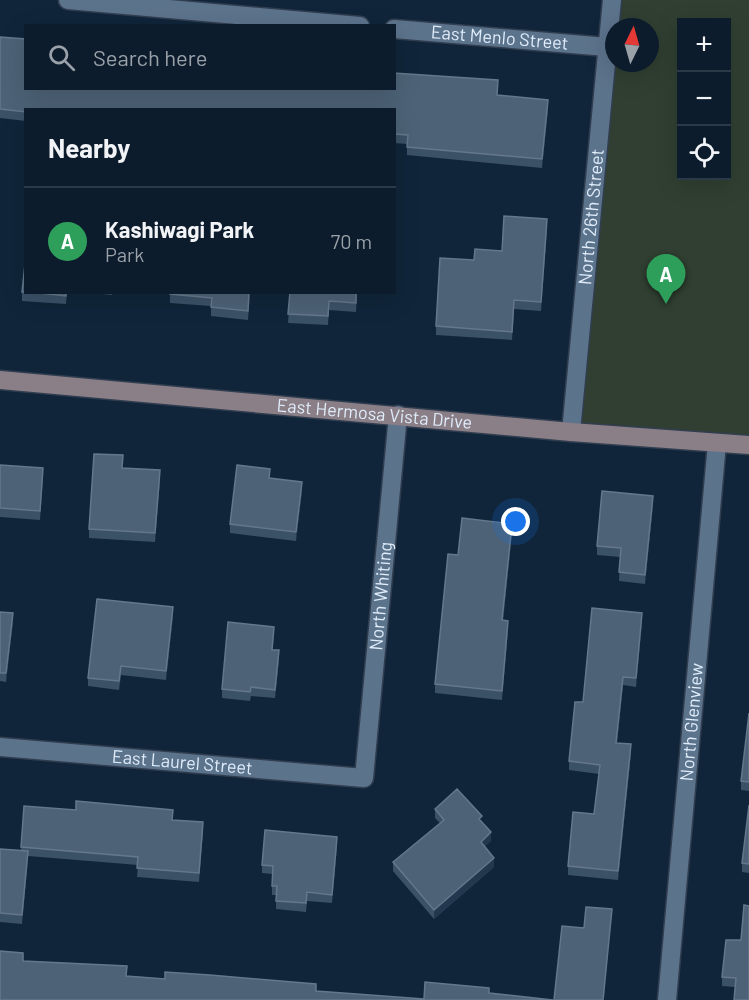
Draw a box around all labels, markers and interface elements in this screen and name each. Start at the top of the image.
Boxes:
north arrow [605,18,659,72]
map controls [677,18,731,180]
button: + [677,18,731,72]
street label: East Menlo Street [430,20,569,54]
search box [24,24,396,90]
icon: search [45,41,78,74]
text: Search here [93,44,207,70]
button: − [677,72,731,126]
button: locate [677,126,731,180]
text: Nearby [48,132,130,163]
street label: North 26th Street [573,148,608,286]
text: Kashiwagi Park [105,216,254,242]
text: A [61,229,74,253]
text: 70 m [331,229,372,253]
text: Park [105,242,144,266]
pin: A [646,254,686,304]
street label: East Hermosa Vista Drive [276,393,473,433]
your location [501,507,530,536]
street label: North Whiting [364,541,396,651]
street label: North Glenview [675,662,707,782]
street label: East Laurel Street [111,745,254,778]

